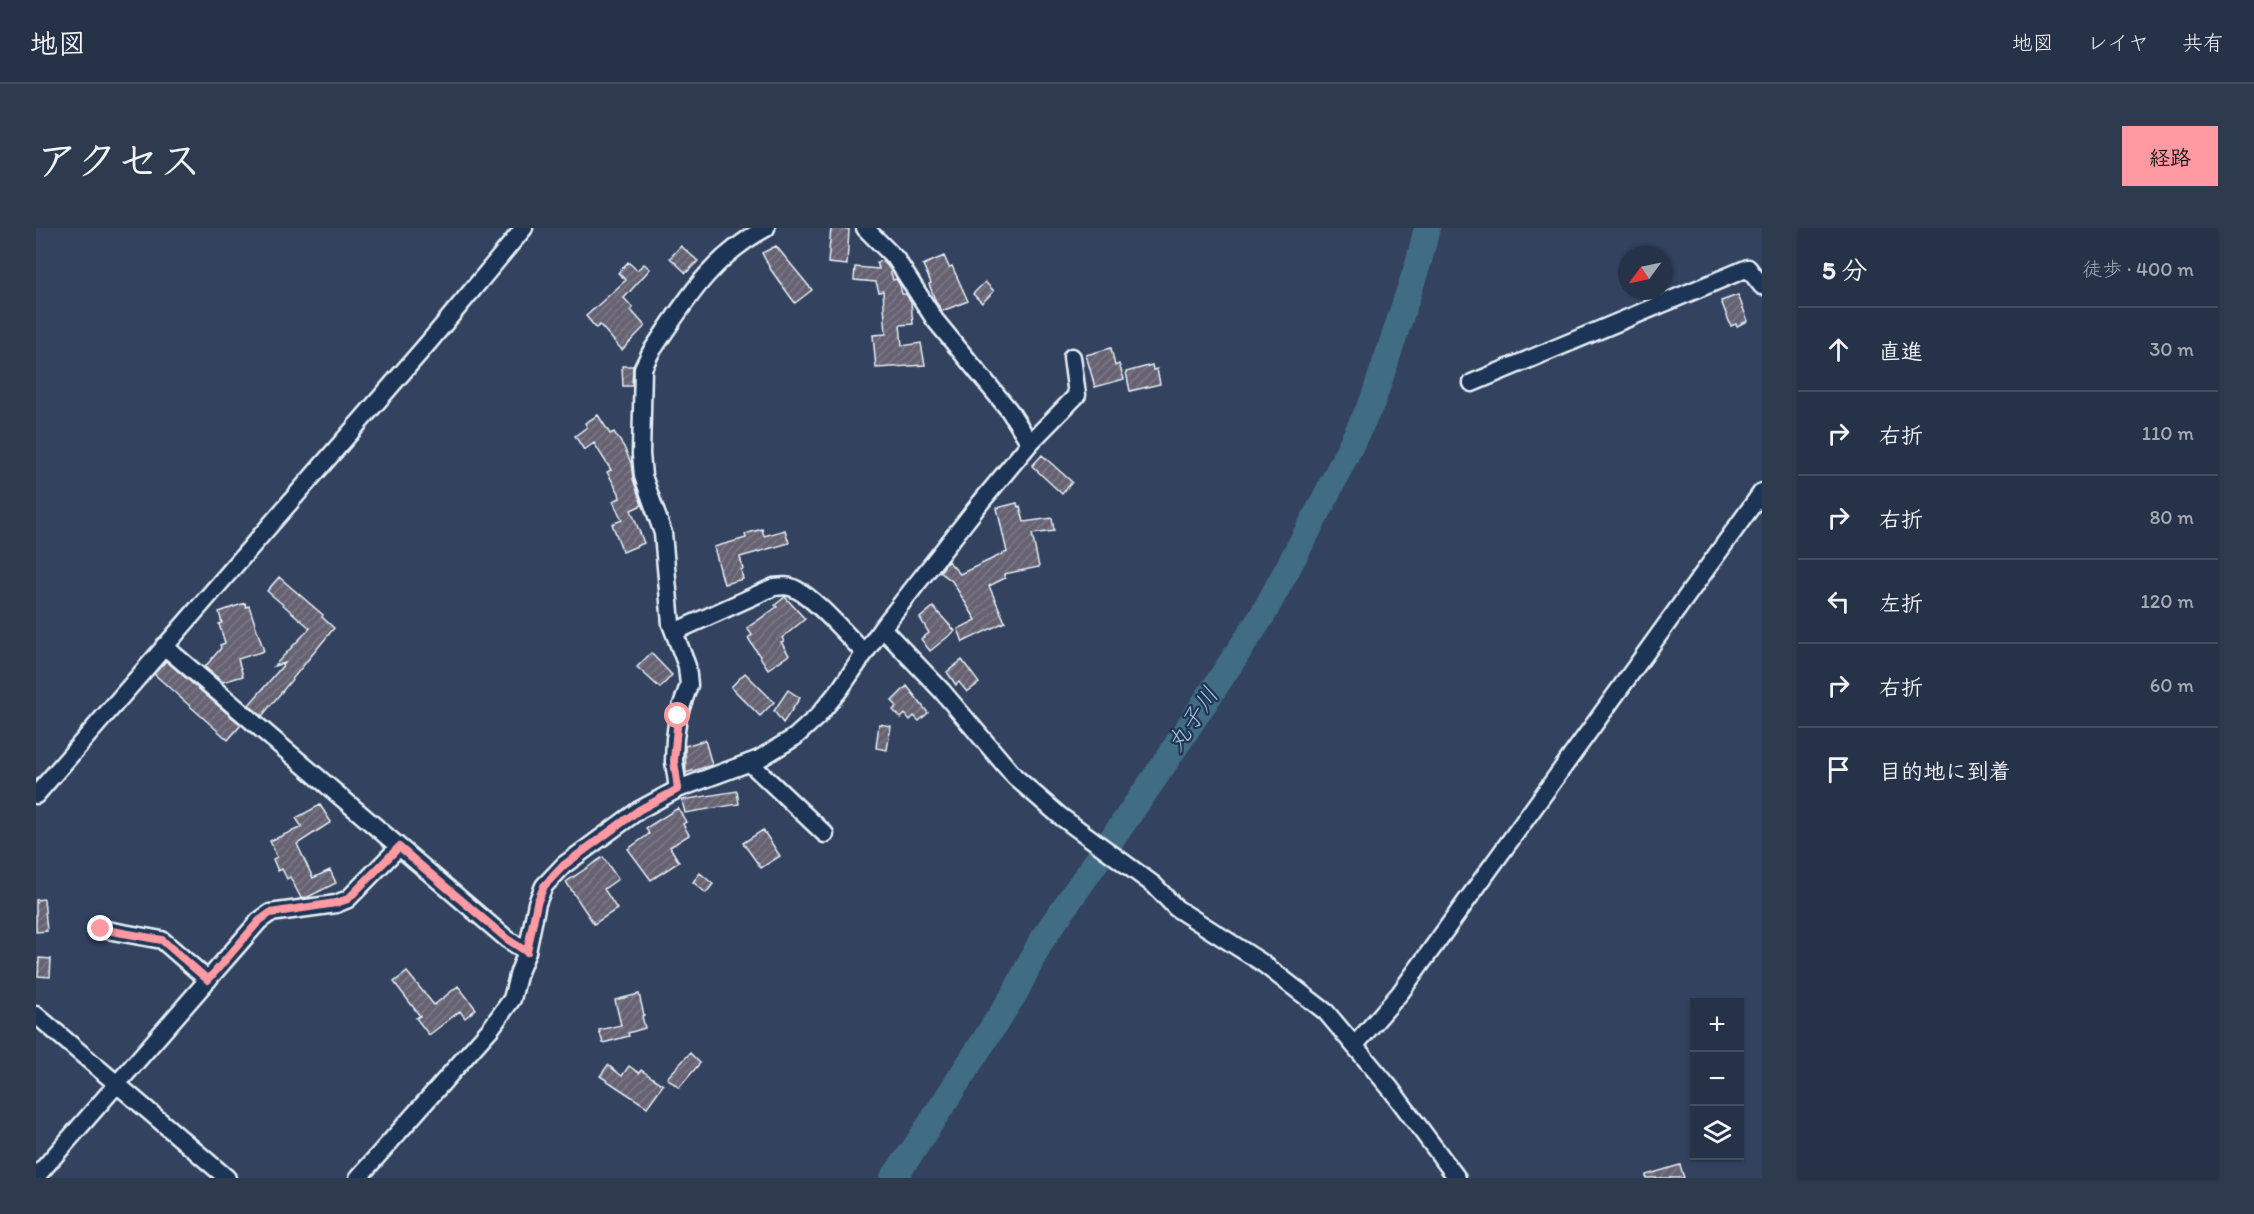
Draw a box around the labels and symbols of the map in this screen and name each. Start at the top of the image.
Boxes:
north arrow [1618,246,1672,300]
water label: 丸子川 [1160,681,1224,757]
route start [664,702,690,728]
route end [87,915,113,941]

